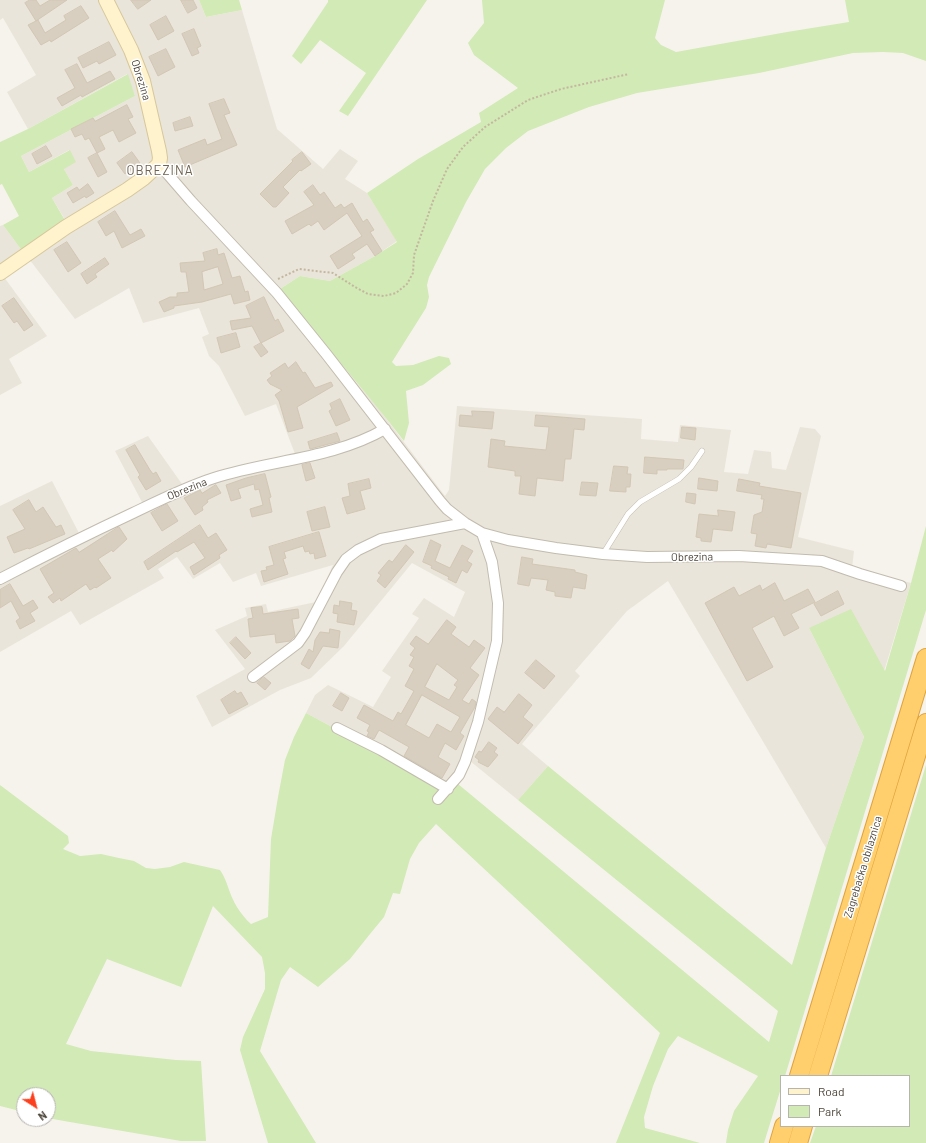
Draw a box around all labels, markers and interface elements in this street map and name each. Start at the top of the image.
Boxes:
street label: Obrezina [129,58,153,102]
district label: OBREZINA [126,163,194,179]
street label: Obrezina [165,475,209,503]
street label: Obrezina [671,550,713,564]
street label: Zagrebačka obilaznica [841,814,885,920]
legend [780,1075,910,1127]
text: Road [818,1084,845,1098]
north arrow [16,1087,56,1127]
text: Park [818,1104,842,1118]
text: N [36,1109,50,1124]

